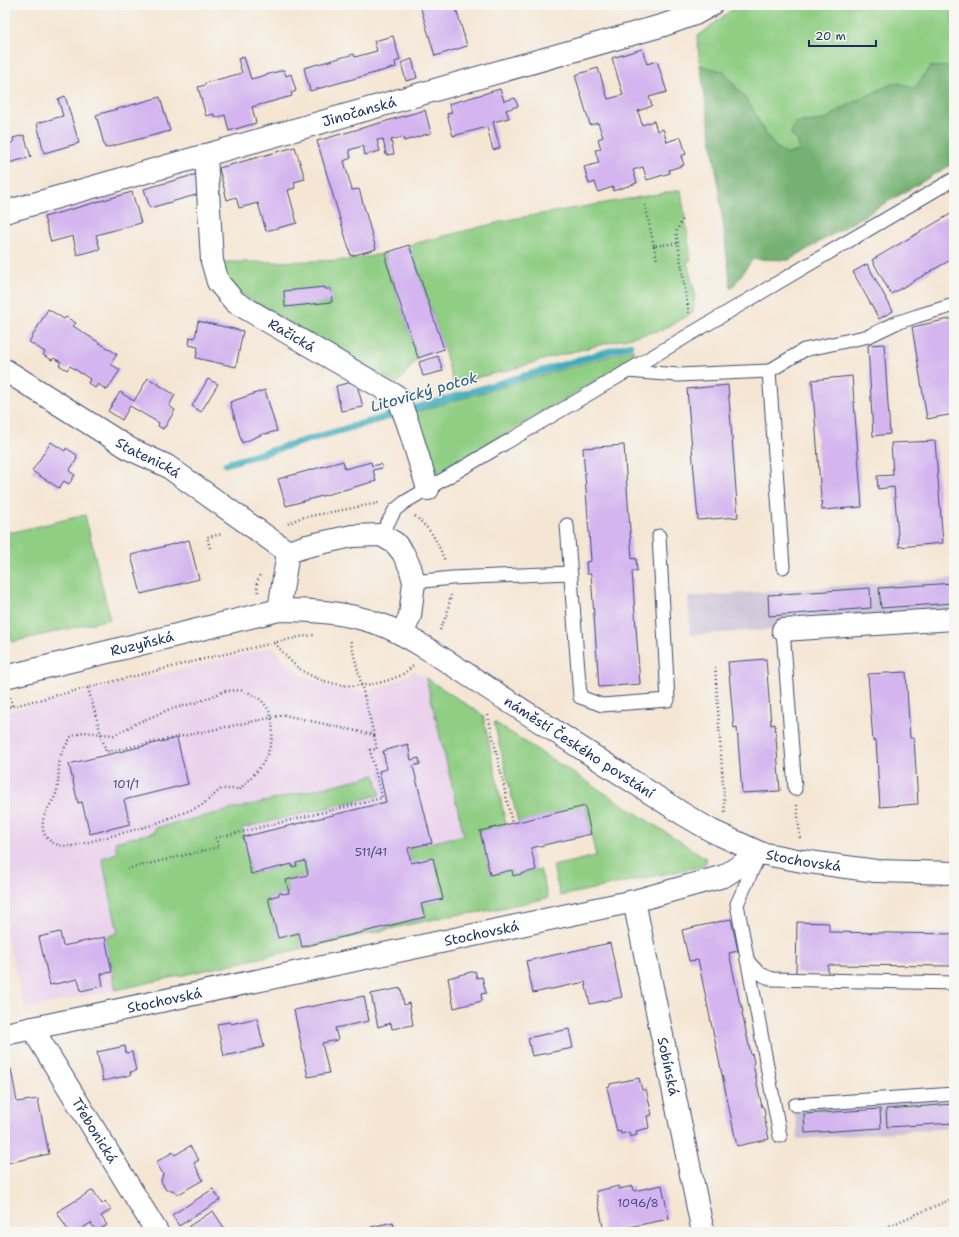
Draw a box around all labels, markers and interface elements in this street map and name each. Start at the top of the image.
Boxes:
scale bar [809,22,876,48]
text: 20 m [815,28,846,44]
street label: Jinočanská [320,92,398,131]
street label: Račická [265,314,319,356]
water label: Litovický potok [368,367,480,417]
street label: Statenická [112,433,185,482]
street label: Ruzyňská [108,627,176,660]
street label: náměstí Českého povstání [501,692,658,802]
house number: 101/1 [113,776,139,792]
house number: 511/41 [355,844,387,860]
street label: Stochovská [764,845,843,875]
street label: Stochovská [442,917,521,950]
street label: Stochovská [125,984,204,1017]
street label: Sobínská [654,1036,683,1098]
street label: Třebonická [68,1094,122,1167]
house number: 1096/8 [617,1195,659,1211]

